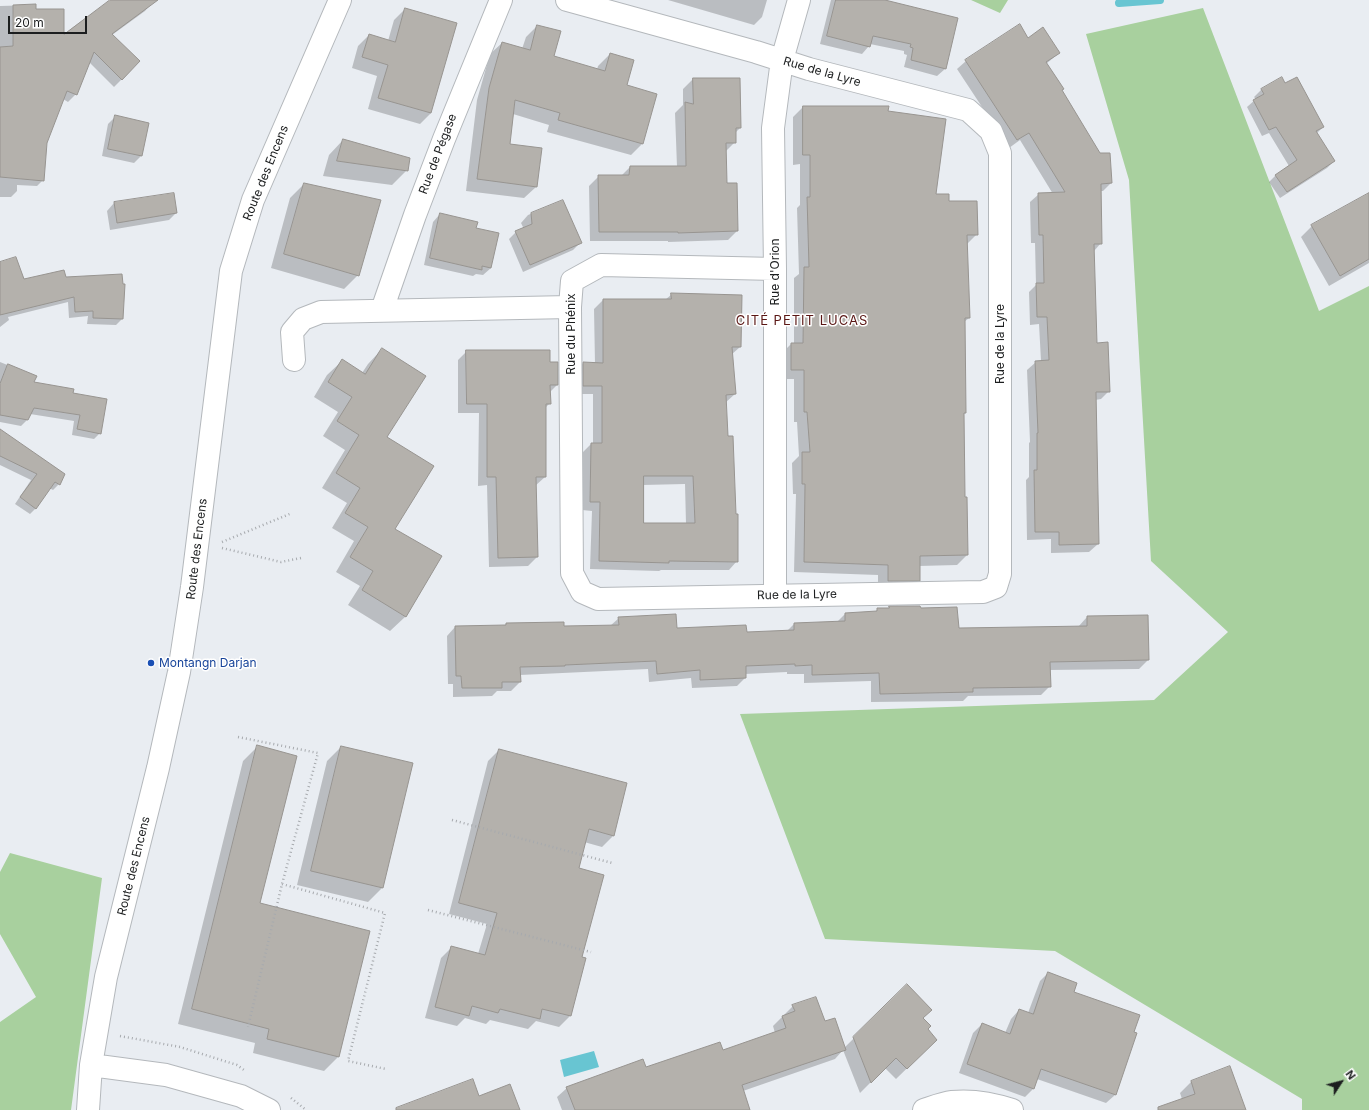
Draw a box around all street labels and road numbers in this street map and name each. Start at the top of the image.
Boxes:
street label: Rue de la Lyre [782,54,862,90]
street label: Rue de Pégase [416,112,460,196]
street label: Route des Encens [240,123,292,223]
street label: Rue d'Orion [768,238,782,306]
street label: Rue du Phénix [564,293,578,375]
street label: Rue de la Lyre [993,304,1007,384]
street label: Route des Encens [184,498,210,600]
street label: Rue de la Lyre [757,587,837,603]
street label: Route des Encens [115,815,153,917]

